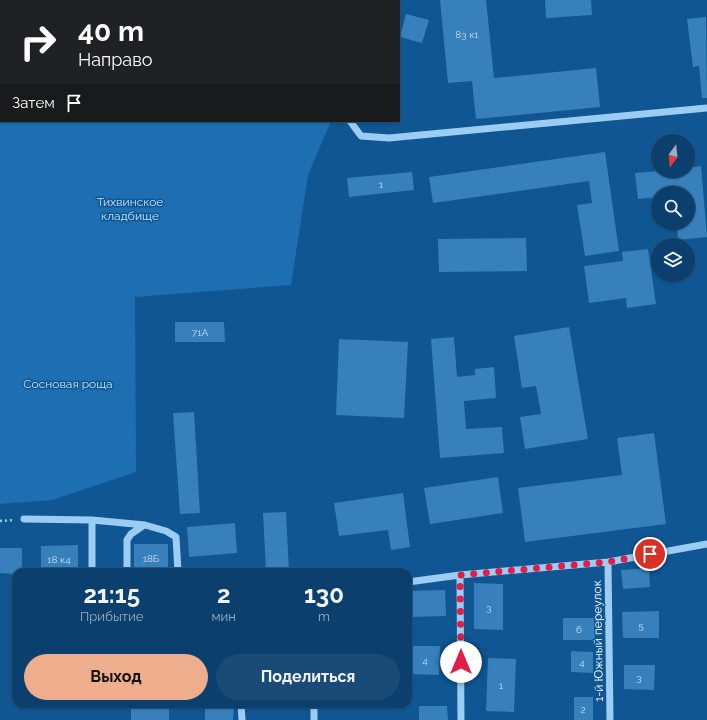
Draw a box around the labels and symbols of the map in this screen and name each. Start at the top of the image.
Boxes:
house number: 83 к1 [455,29,479,40]
north arrow [651,134,695,178]
house number: 1 [379,179,384,190]
park label: Тихвинское кладбище [97,195,163,223]
house number: 71А [192,327,208,338]
park label: Сосновая роща [23,377,113,391]
pin [633,537,667,571]
house number: 18Б [143,553,160,564]
house number: 18 к4 [47,554,71,565]
street label: 1-й Южный переулок [590,580,606,702]
house number: 3 [486,602,492,613]
house number: 5 [638,620,644,631]
house number: 6 [576,624,582,635]
position arrow [440,641,482,683]
house number: 4 [422,655,428,666]
house number: 4 [579,657,585,668]
house number: 3 [636,672,642,683]
house number: 1 [499,680,504,691]
house number: 2 [580,704,586,715]

